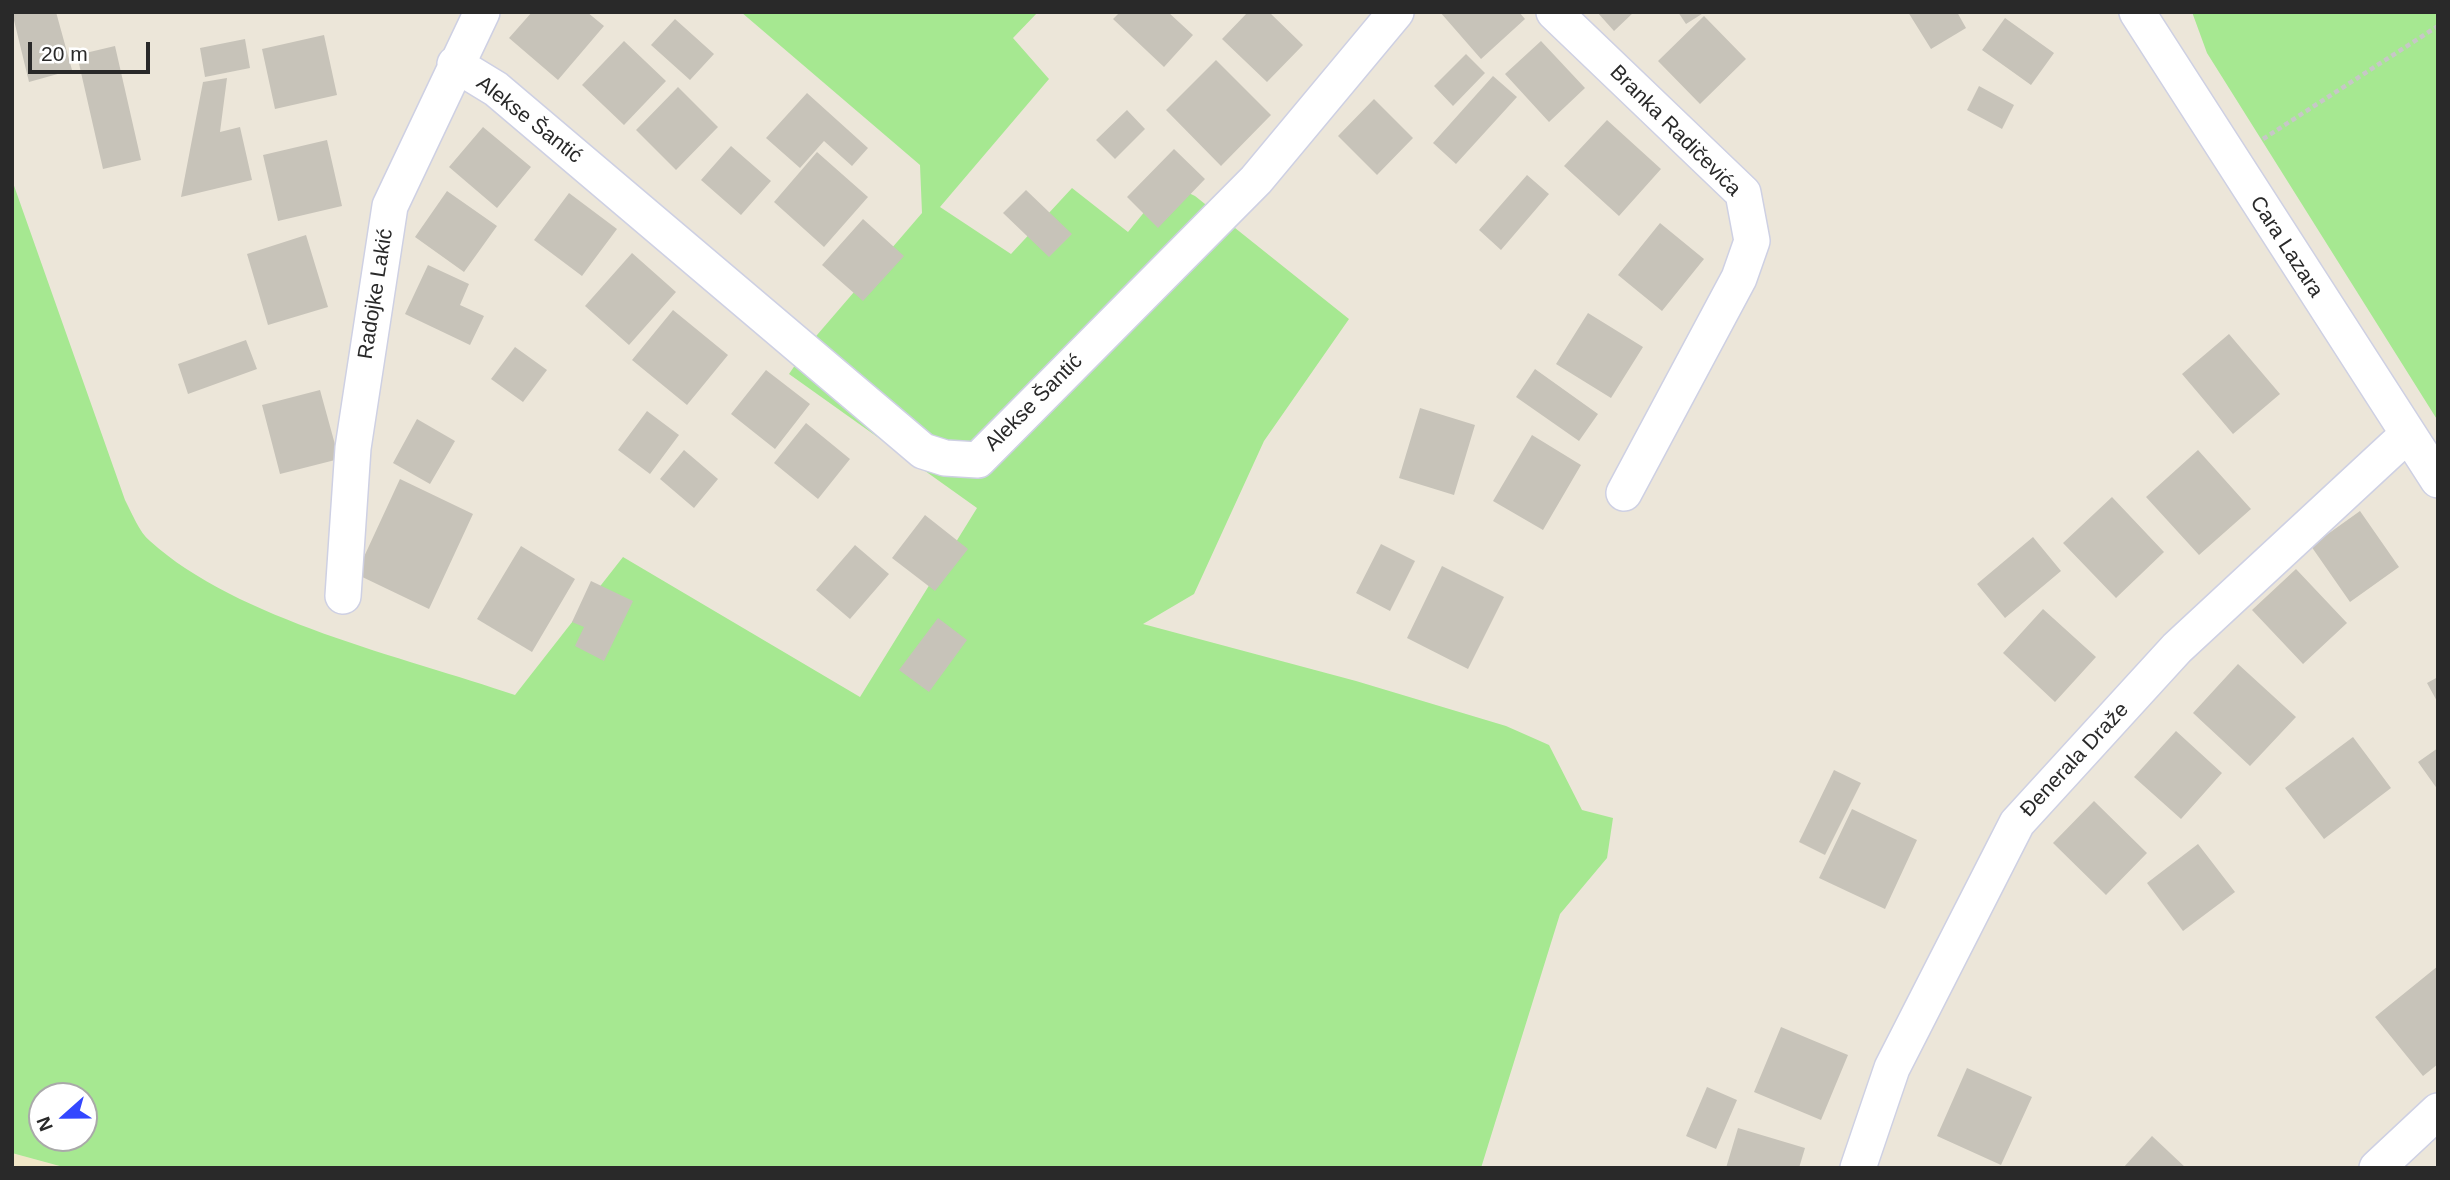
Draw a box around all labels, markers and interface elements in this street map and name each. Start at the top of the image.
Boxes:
scale bar [32,28,154,72]
text: 20 m [41,42,88,65]
street label: Branka Radičevića [1604,60,1746,202]
street label: Alekse Šantić [471,71,587,169]
street label: Cara Lazara [2244,192,2328,302]
street label: Radojke Lakić [353,227,399,361]
street label: Alekse Šantić [980,349,1088,457]
street label: Đenerala Draže [2016,698,2134,822]
north arrow [28,1082,98,1152]
text: N [33,1114,57,1134]

